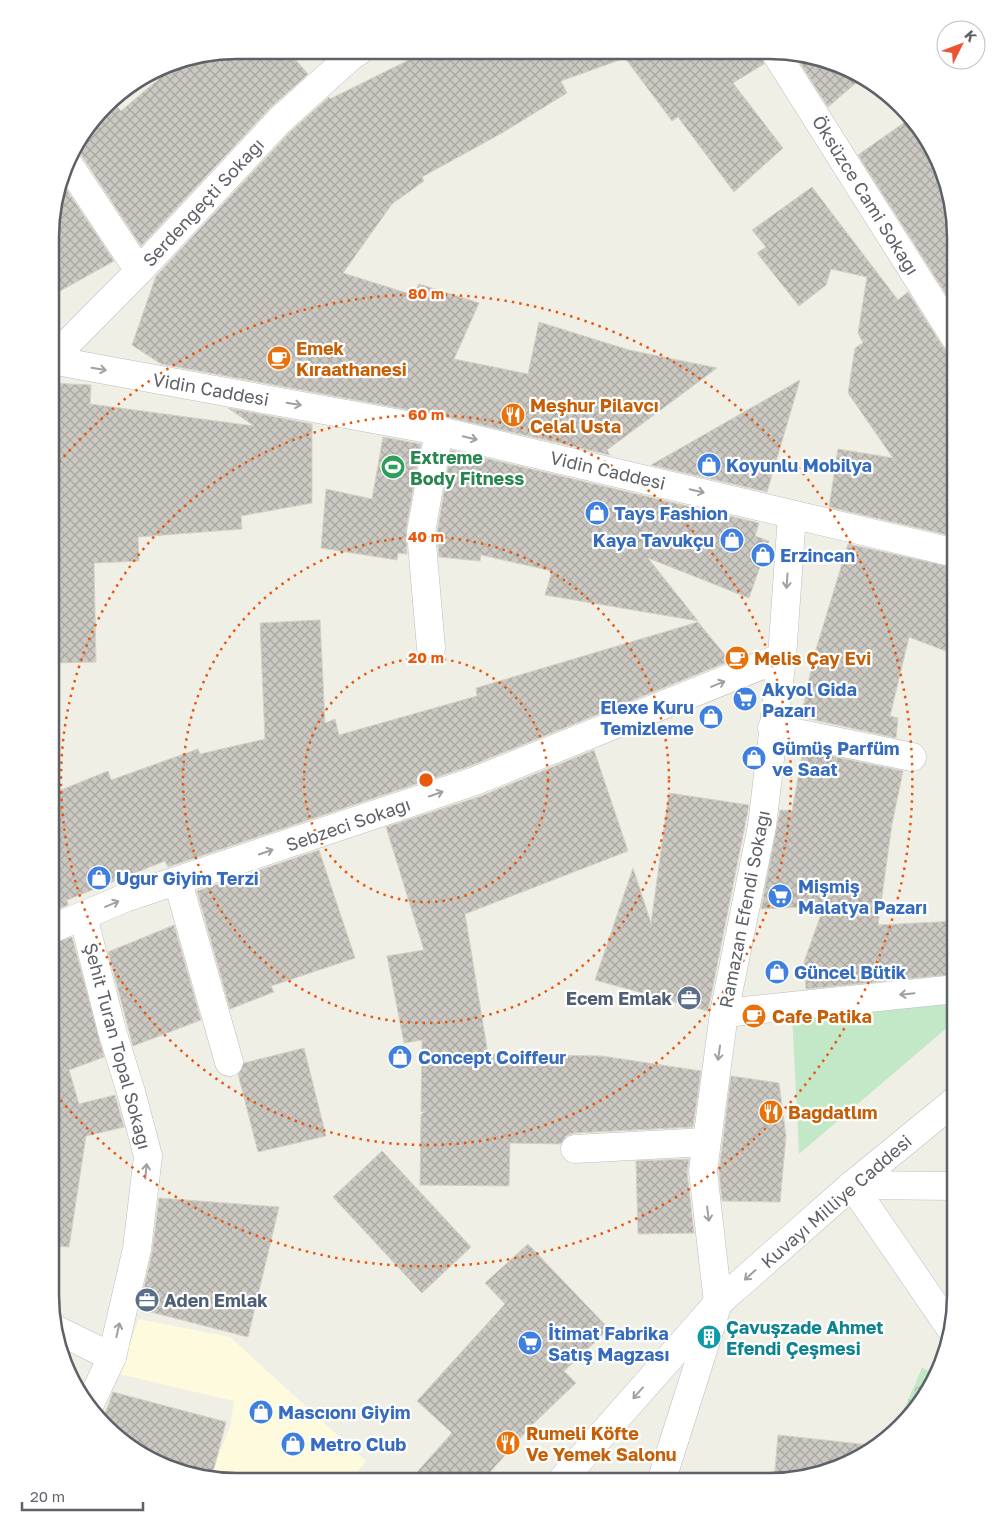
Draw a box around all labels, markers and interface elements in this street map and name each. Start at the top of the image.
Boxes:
north arrow [936,20,986,70]
text: K [961,27,981,45]
street label: Öksüzce Cami Sokağı [808,111,924,279]
street label: Serdengeçti Sokağı [138,133,268,271]
text: 80 m [408,284,444,302]
place label: Emek Kıraathanesi [296,337,407,380]
cafe icon: Emek Kıraathanesi [266,345,292,371]
one-way arrow [91,364,107,374]
street label: Vidin Caddesi [151,368,271,410]
place label: Meşhur Pilavcı Celal Usta [530,394,659,437]
one-way arrow [285,400,301,410]
restaurant icon: Meşhur Pilavcı Celal Usta [500,402,526,428]
text: 60 m [408,405,444,423]
one-way arrow [462,434,478,443]
place label: Extreme Body Fitness [410,446,524,489]
street label: Vidin Caddesi [548,446,668,494]
shop icon: Koyunlu Mobilya [696,452,722,478]
sports icon: Extreme Body Fitness [380,454,406,480]
place label: Koyunlu Mobilya [726,454,872,476]
one-way arrow [688,487,704,496]
shop icon: Tays Fashion [584,500,610,526]
place label: Tays Fashion [614,502,728,524]
text: 40 m [408,527,444,545]
shop icon: Kaya Tavukçu [719,527,745,553]
place label: Kaya Tavukçu [593,529,714,551]
shop icon: Erzincan [750,542,776,568]
place label: Erzincan [780,544,855,566]
one-way arrow [782,573,792,589]
cafe icon: Melis Çay Evi [724,645,750,671]
place label: Melis Çay Evi [754,647,871,669]
text: 20 m [408,648,444,666]
one-way arrow [710,678,725,687]
place label: Akyol Gida Pazarı [762,678,857,721]
supermarket icon: Akyol Gida Pazarı [732,686,758,712]
place label: Elexe Kuru Temizleme [600,696,694,739]
shop icon: Elexe Kuru Temizleme [698,704,724,730]
place label: Gümüş Parfüm ve Saat [772,737,900,780]
shop icon: Gümüş Parfüm ve Saat [741,745,767,771]
centre of rings [417,771,435,789]
one-way arrow [428,789,444,799]
street label: Sebzeci Sokağı [283,792,413,856]
street label: Ramazan Efendi Sokağı [714,808,774,1010]
one-way arrow [257,847,273,856]
shop icon: Uğur Giyim Terzi [86,865,112,891]
place label: Uğur Giyim Terzi [116,867,259,889]
place label: Mişmiş Malatya Pazarı [798,875,927,918]
supermarket icon: Mişmiş Malatya Pazarı [767,883,793,909]
one-way arrow [104,898,119,908]
street label: Şehit Turan Topal Sokağı [80,940,156,1152]
shop icon: Güncel Bütik [764,959,790,985]
place label: Güncel Bütik [794,961,907,983]
office icon: Ecem Emlak [676,985,702,1011]
place label: Ecem Emlak [566,987,673,1009]
one-way arrow [900,989,916,999]
cafe icon: Cafe Patika [741,1003,767,1029]
place label: Cafe Patika [772,1005,872,1027]
shop icon: Concept Coiffeur [387,1044,413,1070]
one-way arrow [713,1045,723,1061]
place label: Concept Coiffeur [418,1046,566,1068]
restaurant icon: Bağdatlım [758,1099,784,1125]
place label: Bağdatlım [788,1101,878,1123]
street label: Kuvayı Milliye Caddesi [756,1130,916,1272]
one-way arrow [141,1163,151,1179]
one-way arrow [703,1206,713,1222]
one-way arrow [743,1269,756,1281]
office icon: Aden Emlak [134,1287,160,1313]
place label: Aden Emlak [164,1289,268,1311]
place label: Çavuşzade Ahmet Efendi Çeşmesi [726,1316,884,1359]
place label: İtimat Fabrika Satış Mağzası [548,1322,669,1365]
one-way arrow [114,1323,123,1339]
building icon: Çavuşzade Ahmet Efendi Çeşmesi [696,1324,722,1350]
supermarket icon: İtimat Fabrika Satış Mağzası [517,1330,543,1356]
one-way arrow [633,1387,644,1400]
shop icon: Mascıonı Giyim [248,1399,274,1425]
place label: Mascıonı Giyim [278,1401,411,1423]
place label: Rumeli Köfte Ve Yemek Salonu [526,1422,677,1465]
restaurant icon: Rumeli Köfte Ve Yemek Salonu [495,1430,521,1456]
shop icon: Metro Club [280,1431,306,1457]
place label: Metro Club [310,1433,406,1455]
scale bar [22,1480,144,1512]
text: 20 m [30,1487,65,1505]

